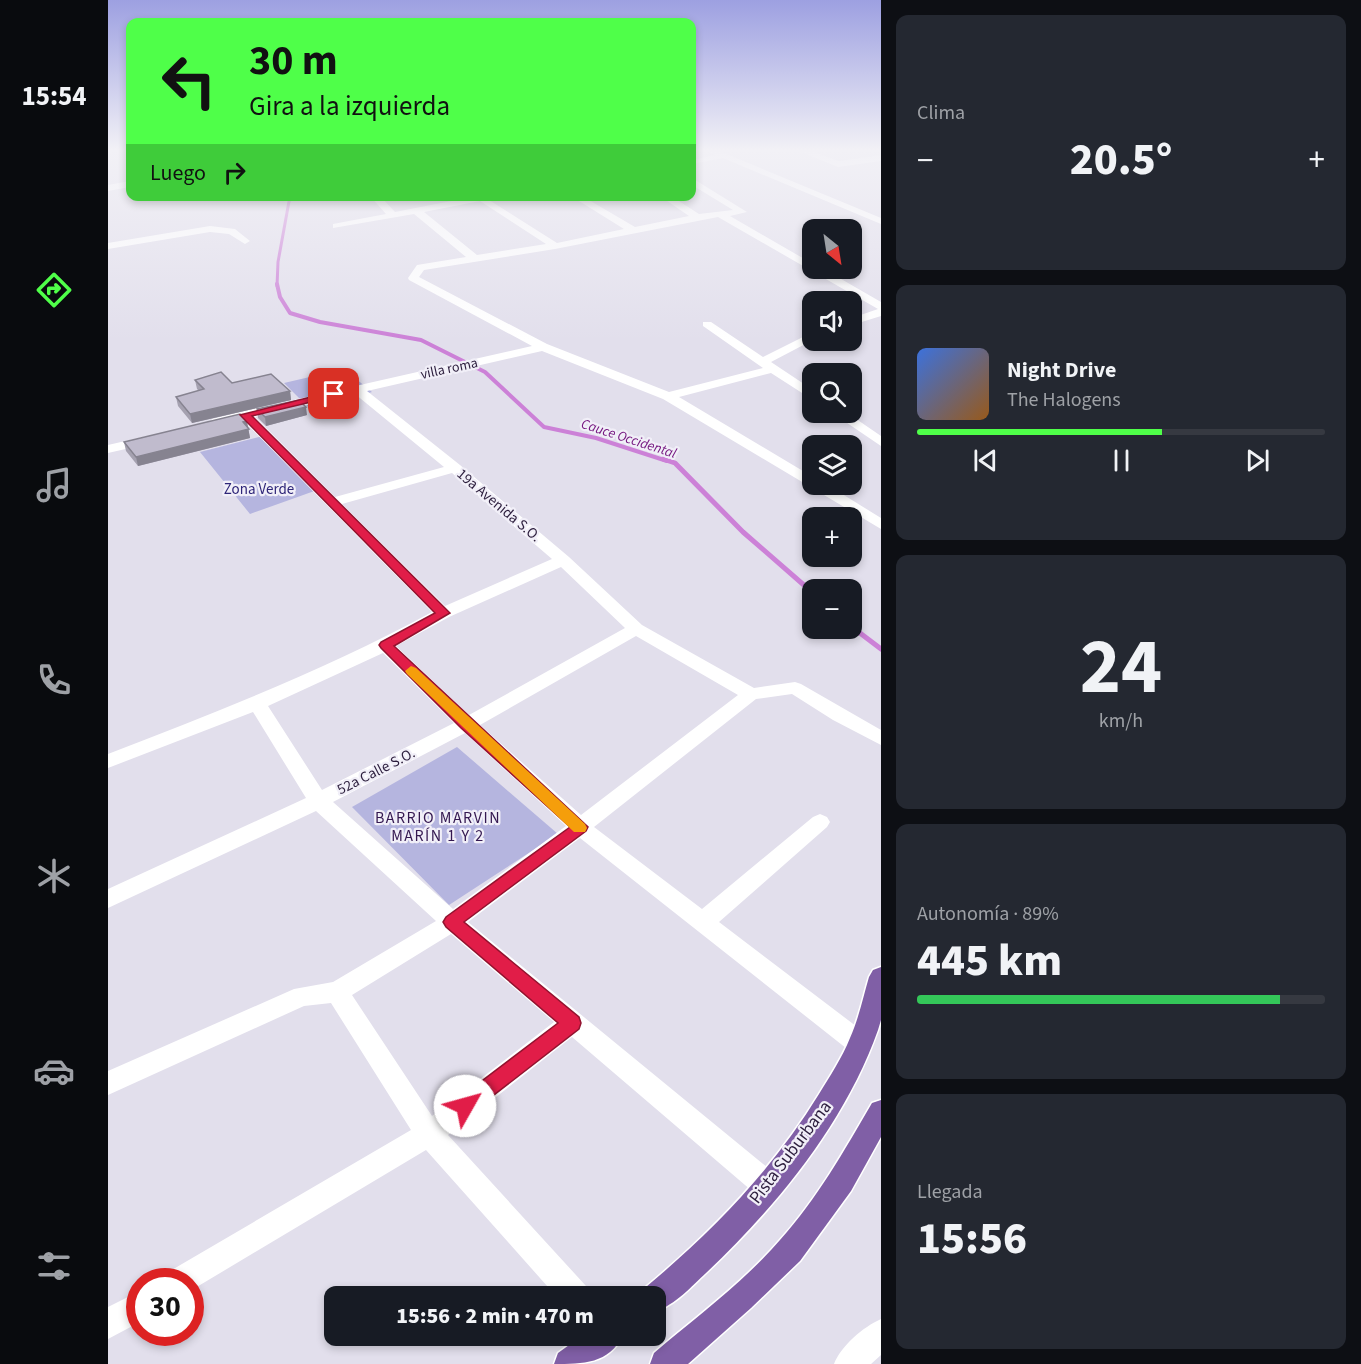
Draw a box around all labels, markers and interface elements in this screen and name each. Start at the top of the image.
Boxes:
text: 30 m [249,31,338,91]
icon: left [150,42,228,120]
text: 15:54 [21,77,87,116]
text: Gira a la izquierda [249,87,450,126]
text: Clima [917,99,965,127]
text: 20.5° [1070,128,1172,192]
text: − [917,137,933,184]
text: + [1309,137,1325,184]
icon: right [218,156,251,189]
text: Luego [150,157,206,189]
north arrow [802,219,862,279]
map controls [802,219,862,639]
icon: directions [33,269,75,311]
button: sound [802,291,862,351]
street label: villa roma [419,353,480,385]
text: Night Drive [1007,354,1116,386]
button: search [802,363,862,423]
pin [308,368,359,419]
icon: arrive [317,377,350,410]
text: The Halogens [1007,386,1121,414]
water label: Cauce Occidental [578,414,679,464]
button: layers [802,435,862,495]
icon: previous [969,444,1002,477]
icon: pause [1105,444,1138,477]
icon: next [1241,444,1274,477]
icon: music [33,464,75,506]
street label: 19a Avenida S.O. [452,464,545,547]
park label: Zona Verde [224,479,294,500]
button: + [802,507,862,567]
button: − [802,579,862,639]
text: 24 [1080,612,1162,723]
icon: phone [33,659,75,701]
text: km/h [1099,707,1143,735]
street label: 52a Calle S.O. [334,743,419,800]
district label: BARRIO MARVIN MARÍN 1 Y 2 [375,807,501,847]
icon: climate [33,855,75,897]
text: Autonomía · 89% [917,900,1059,928]
text: 445 km [917,929,1062,993]
icon: car [33,1050,75,1092]
position arrow [433,1074,497,1138]
street label: Pista Suburbana [743,1096,837,1209]
text: Llegada [917,1178,983,1206]
text: 15:56 [917,1207,1027,1271]
icon: filters [33,1245,75,1287]
speed limit sign: 30 [126,1268,204,1346]
text: 15:56 · 2 min · 470 m [396,1300,594,1332]

